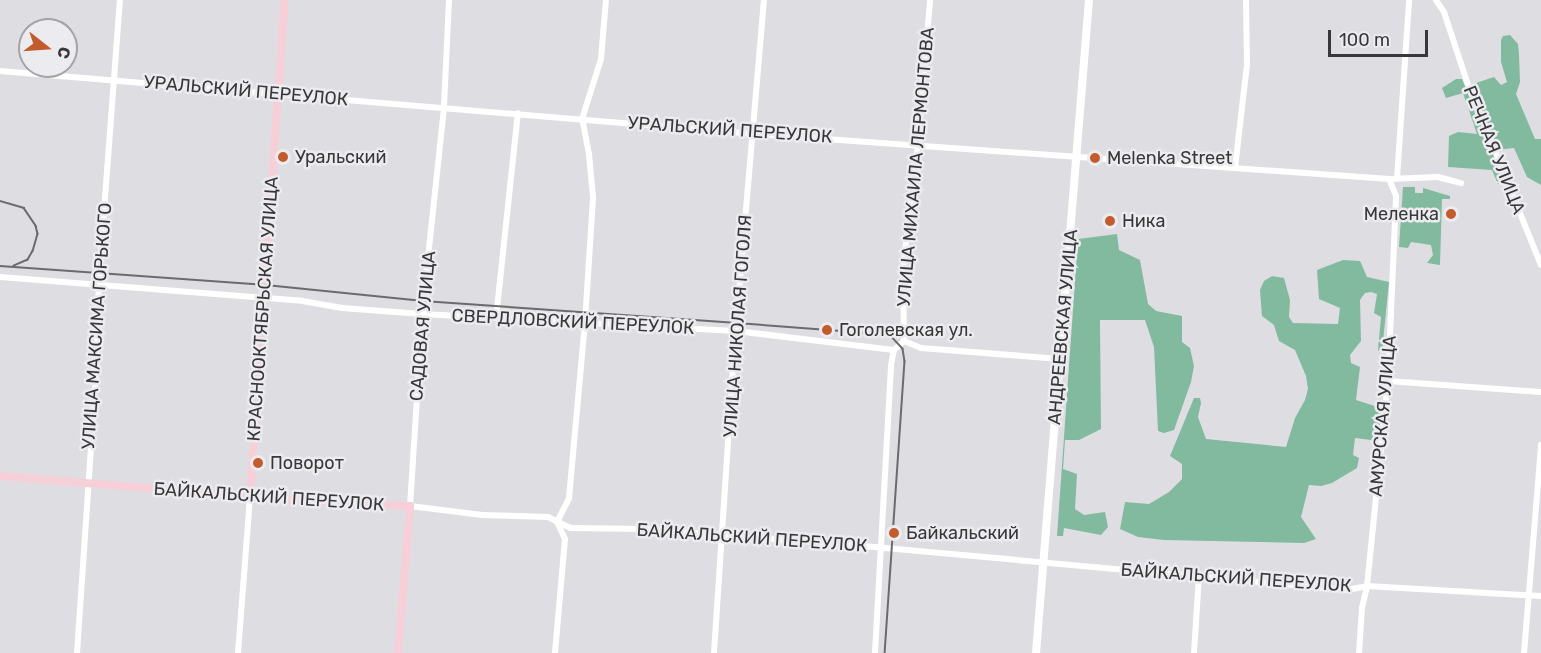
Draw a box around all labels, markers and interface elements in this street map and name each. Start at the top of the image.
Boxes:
north arrow [18,18,78,78]
scale bar [1331,18,1432,56]
street label: УЛИЦА МИХАИЛА ЛЕРМОНТОВА [893,26,939,308]
text: 100 m [1339,29,1390,51]
text: С [53,45,75,61]
street label: УРАЛЬСКИЙ ПЕРЕУЛОК [143,71,349,111]
street label: РЕЧНАЯ УЛИЦА [1458,83,1530,217]
street label: УРАЛЬСКИЙ ПЕРЕУЛОК [627,112,833,148]
place label: Уральский [295,146,387,168]
place label: Melenka Street [1107,147,1232,169]
marker: Уральский [276,150,290,164]
marker: Melenka Street [1088,151,1102,165]
street label: КРАСНООКТЯБРЬСКАЯ УЛИЦА [243,176,283,442]
street label: УЛИЦА МАКСИМА ГОРЬКОГО [78,202,116,450]
place label: Меленка [1364,203,1439,225]
marker: Меленка [1444,207,1458,221]
place label: Ника [1122,210,1165,232]
street label: УЛИЦА НИКОЛАЯ ГОГОЛЯ [719,214,757,438]
marker: Ника [1103,214,1117,228]
street label: АНДРЕЕВСКАЯ УЛИЦА [1044,228,1082,426]
street label: САДОВАЯ УЛИЦА [406,250,440,402]
street label: СВЕРДЛОВСКИЙ ПЕРЕУЛОК [451,305,695,339]
place label: Гоголевская ул. [839,319,973,341]
marker: Гоголевская ул. [820,323,834,337]
street label: АМУРСКАЯ УЛИЦА [1365,335,1401,497]
place label: Поворот [270,452,344,474]
marker: Поворот [251,456,265,470]
street label: БАЙКАЛЬСКИЙ ПЕРЕУЛОК [153,478,385,516]
street label: БАЙКАЛЬСКИЙ ПЕРЕУЛОК [636,519,868,557]
place label: Байкальский [906,522,1019,544]
marker: Байкальский [887,526,901,540]
street label: БАЙКАЛЬСКИЙ ПЕРЕУЛОК [1120,559,1352,597]

